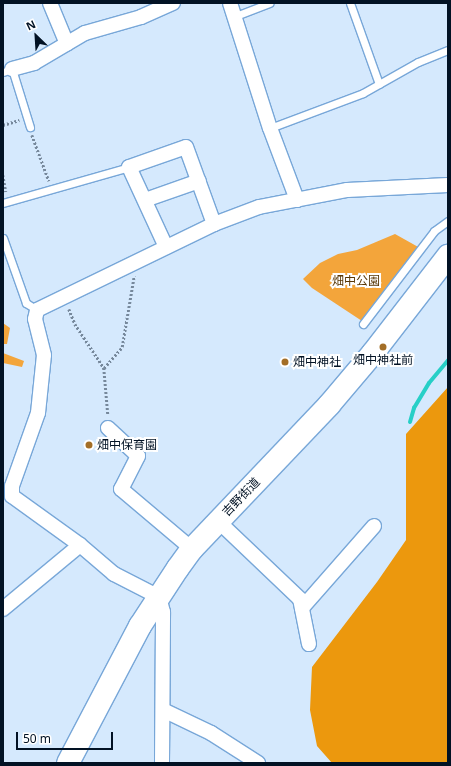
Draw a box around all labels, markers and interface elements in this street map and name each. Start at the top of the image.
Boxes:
north arrow [16,16,56,56]
text: N [23,16,38,33]
park label: 畑中公園 [332,274,380,288]
marker: 畑中神社前 [378,342,388,352]
place label: 畑中神社前 [353,353,413,367]
place label: 畑中神社 [293,355,341,369]
marker: 畑中神社 [280,357,290,367]
place label: 畑中保育園 [97,438,157,452]
marker: 畑中保育園 [84,440,94,450]
street label: 吉野街道 [219,475,263,519]
scale bar [18,724,115,750]
text: 50 m [23,730,51,747]

